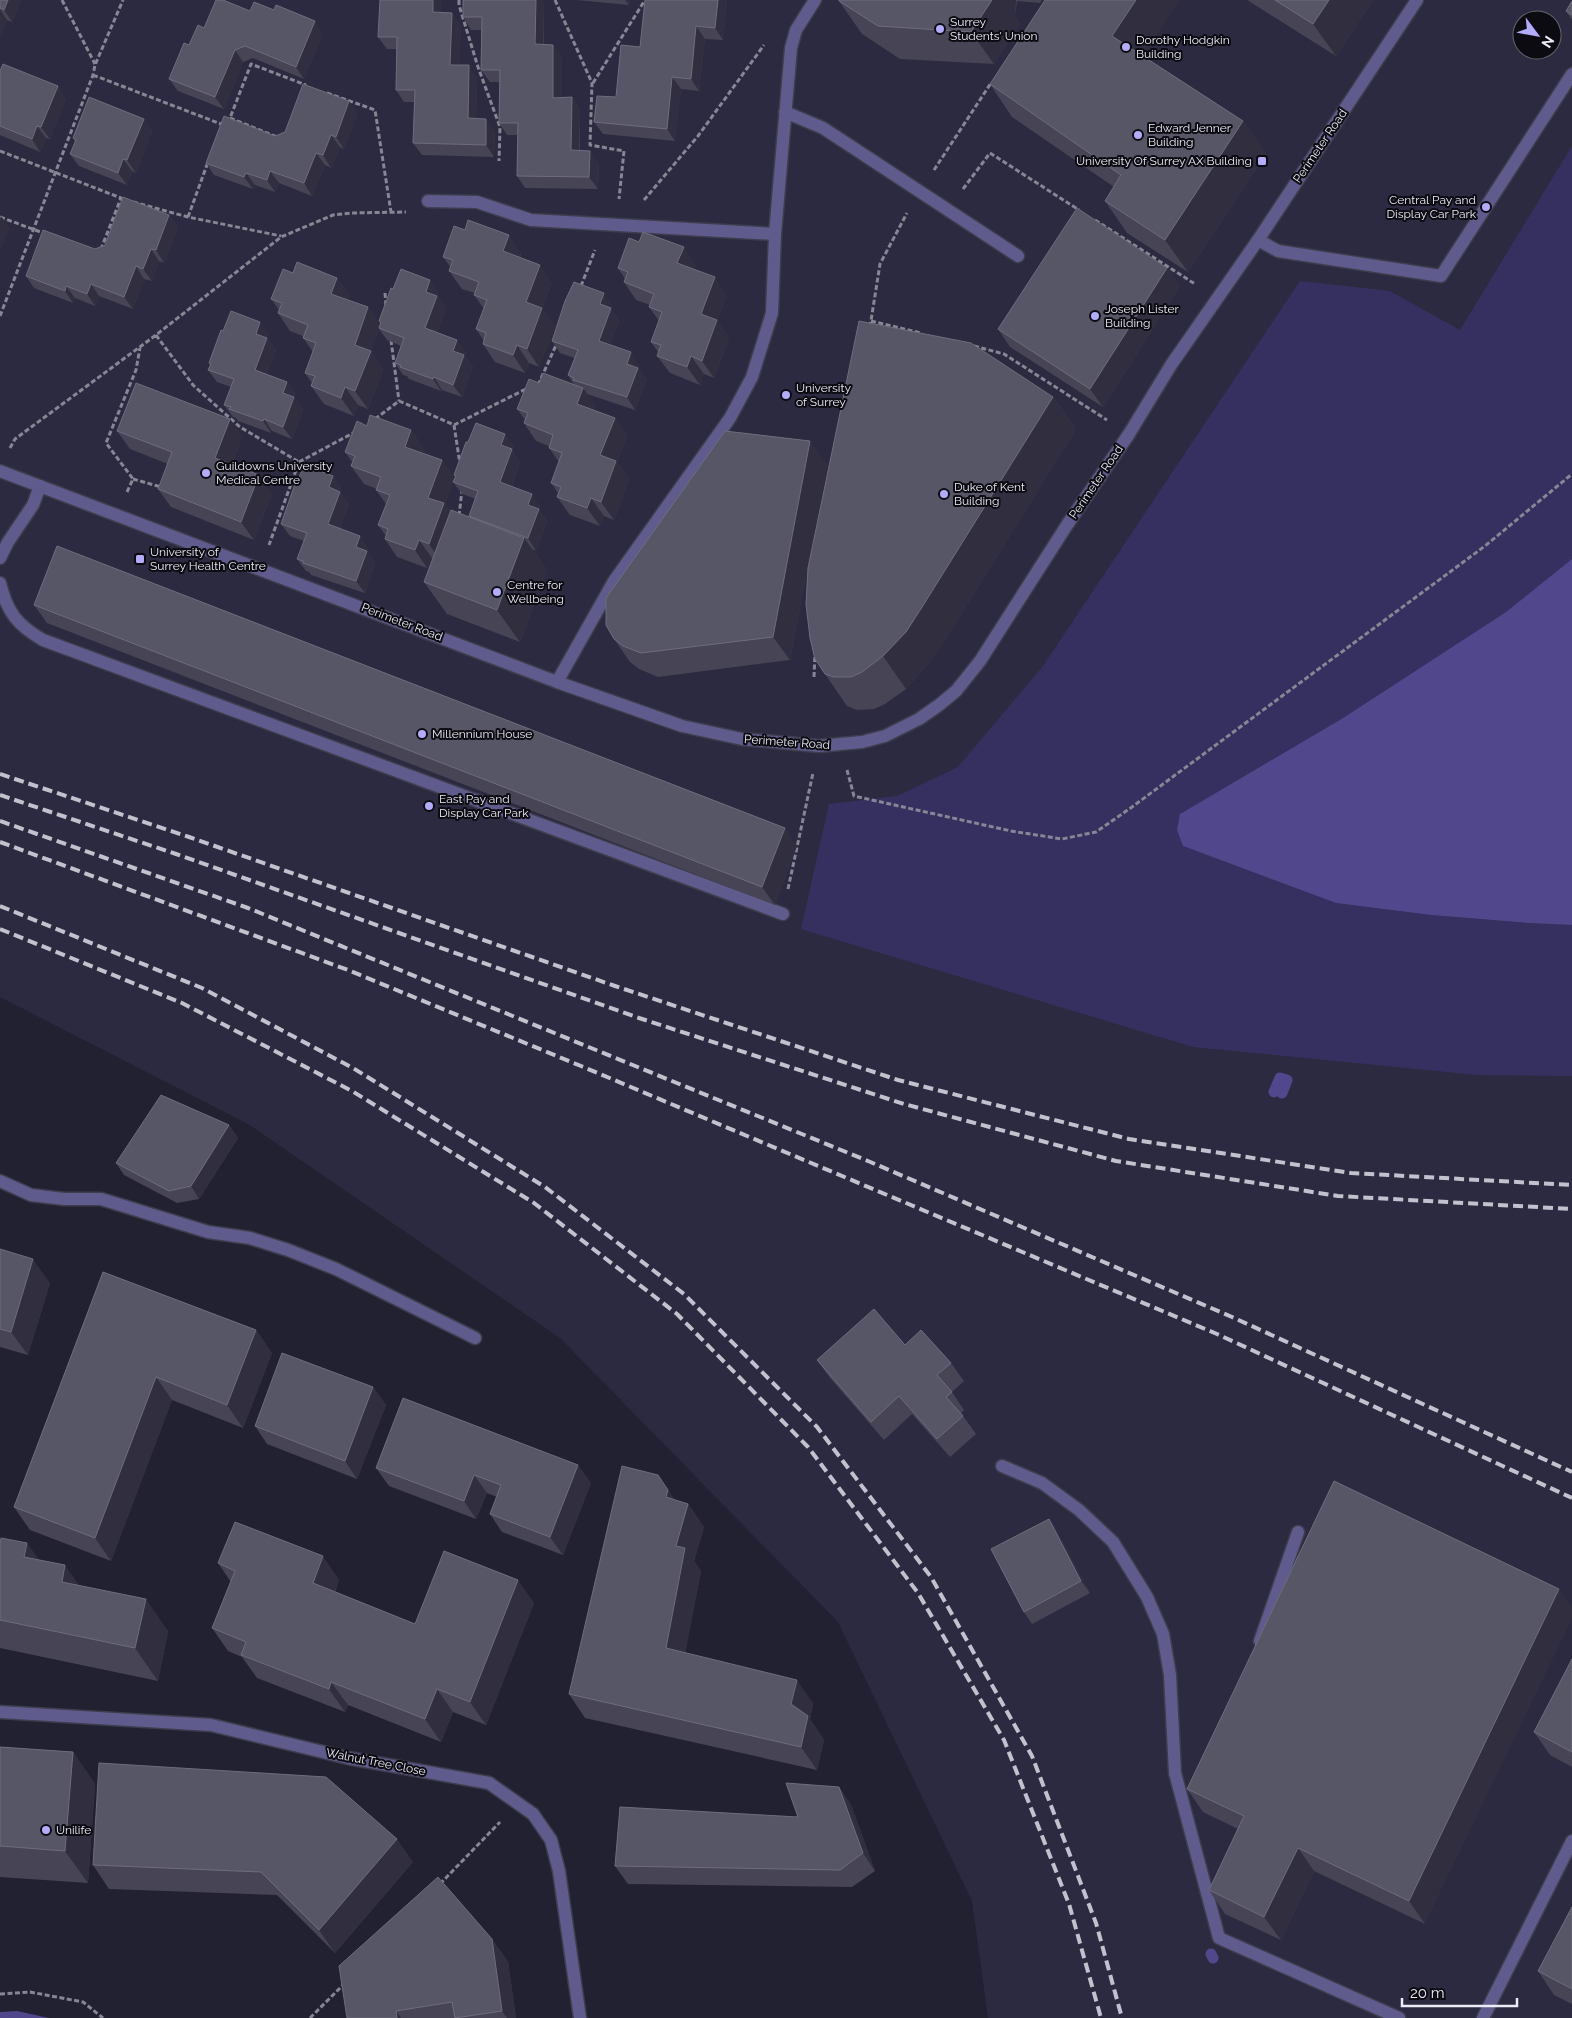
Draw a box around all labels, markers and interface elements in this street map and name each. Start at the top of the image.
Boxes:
north arrow [1512,10,1562,60]
place label: Surrey Students' Union [950,15,1037,43]
marker: Surrey Students' Union [934,23,946,35]
place label: Dorothy Hodgkin Building [1136,33,1230,61]
text: N [1538,33,1558,51]
marker: Dorothy Hodgkin Building [1120,41,1132,53]
street label: Perimeter Road [1290,106,1350,186]
place label: Edward Jenner Building [1148,121,1232,149]
marker: Edward Jenner Building [1132,129,1144,141]
place label: University Of Surrey AX Building [1076,154,1252,168]
marker: University Of Surrey AX Building [1256,155,1268,167]
place label: Central Pay and Display Car Park [1386,193,1477,221]
marker: Central Pay and Display Car Park [1480,201,1492,213]
place label: Joseph Lister Building [1105,302,1179,330]
marker: Joseph Lister Building [1089,310,1101,322]
place label: University of Surrey [796,381,851,409]
marker: University of Surrey [780,389,792,401]
street label: Perimeter Road [1066,442,1126,522]
place label: Guildowns University Medical Centre [216,459,333,487]
marker: Guildowns University Medical Centre [200,467,212,479]
place label: Duke of Kent Building [954,480,1025,508]
marker: Duke of Kent Building [938,488,950,500]
place label: University of Surrey Health Centre [150,545,266,573]
marker: University of Surrey Health Centre [134,553,146,565]
place label: Centre for Wellbeing [507,578,564,606]
marker: Centre for Wellbeing [491,586,503,598]
street label: Perimeter Road [359,600,445,644]
place label: Millennium House [432,727,532,741]
marker: Millennium House [416,728,428,740]
street label: Perimeter Road [744,732,830,752]
place label: East Pay and Display Car Park [439,792,529,820]
marker: East Pay and Display Car Park [423,800,435,812]
street label: Walnut Tree Close [325,1745,427,1779]
place label: Unilife [56,1823,91,1837]
marker: Unilife [40,1824,52,1836]
scale bar [1402,1976,1517,2008]
text: 20 m [1410,1984,1445,2002]

